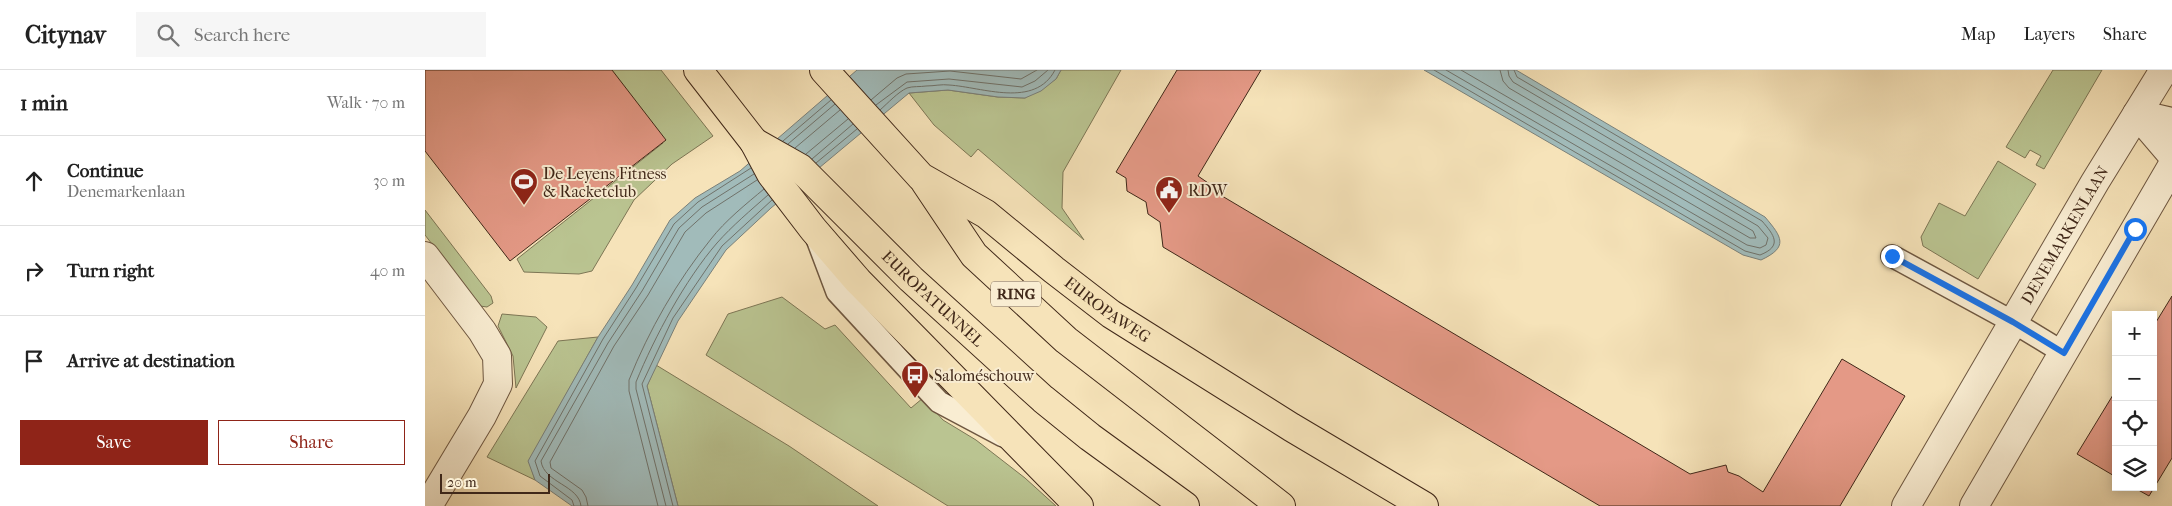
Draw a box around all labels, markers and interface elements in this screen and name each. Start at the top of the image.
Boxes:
search box [136,12,486,57]
text: Citynav [25,21,106,49]
icon: search [154,21,182,49]
text: Search here [194,24,290,46]
text: Map [1961,24,1995,45]
text: Layers [2023,24,2075,45]
text: Share [2103,24,2147,45]
text: 1 min [20,91,68,115]
text: Walk · 70 m [327,93,405,112]
text: Continue [67,160,143,182]
street label: DENEMARKENLAAN [2017,163,2113,307]
place label: De Leyens Fitness & Racketclub [543,164,667,201]
icon: ahead [20,167,48,195]
sports icon: De Leyens Fitness & Racketclub [509,167,539,206]
text: 30 m [373,171,405,190]
public building icon: RDW [1154,175,1184,214]
place label: RDW [1188,181,1228,200]
text: Denemarkenlaan [67,182,185,201]
route start [2124,218,2147,241]
route end [1881,245,1904,268]
street label: EUROPATUNNEL [878,247,988,351]
icon: right [20,257,48,285]
text: Turn right [67,260,154,282]
text: 40 m [370,261,405,280]
street label: EUROPAWEG [1061,273,1154,347]
road number: RING [991,282,1041,306]
map controls [2112,311,2157,491]
button: + [2112,311,2157,356]
icon: arrive [20,347,48,375]
text: Arrive at destination [67,350,235,372]
button: − [2112,356,2157,401]
bus stop icon: Saloméschouw [900,360,930,399]
place label: Saloméschouw [934,366,1035,385]
button: locate [2112,401,2157,446]
button: Save [20,420,208,465]
button: Share [218,420,405,465]
button: layers [2112,446,2157,491]
scale bar [440,471,550,494]
text: 20 m [447,474,477,491]

